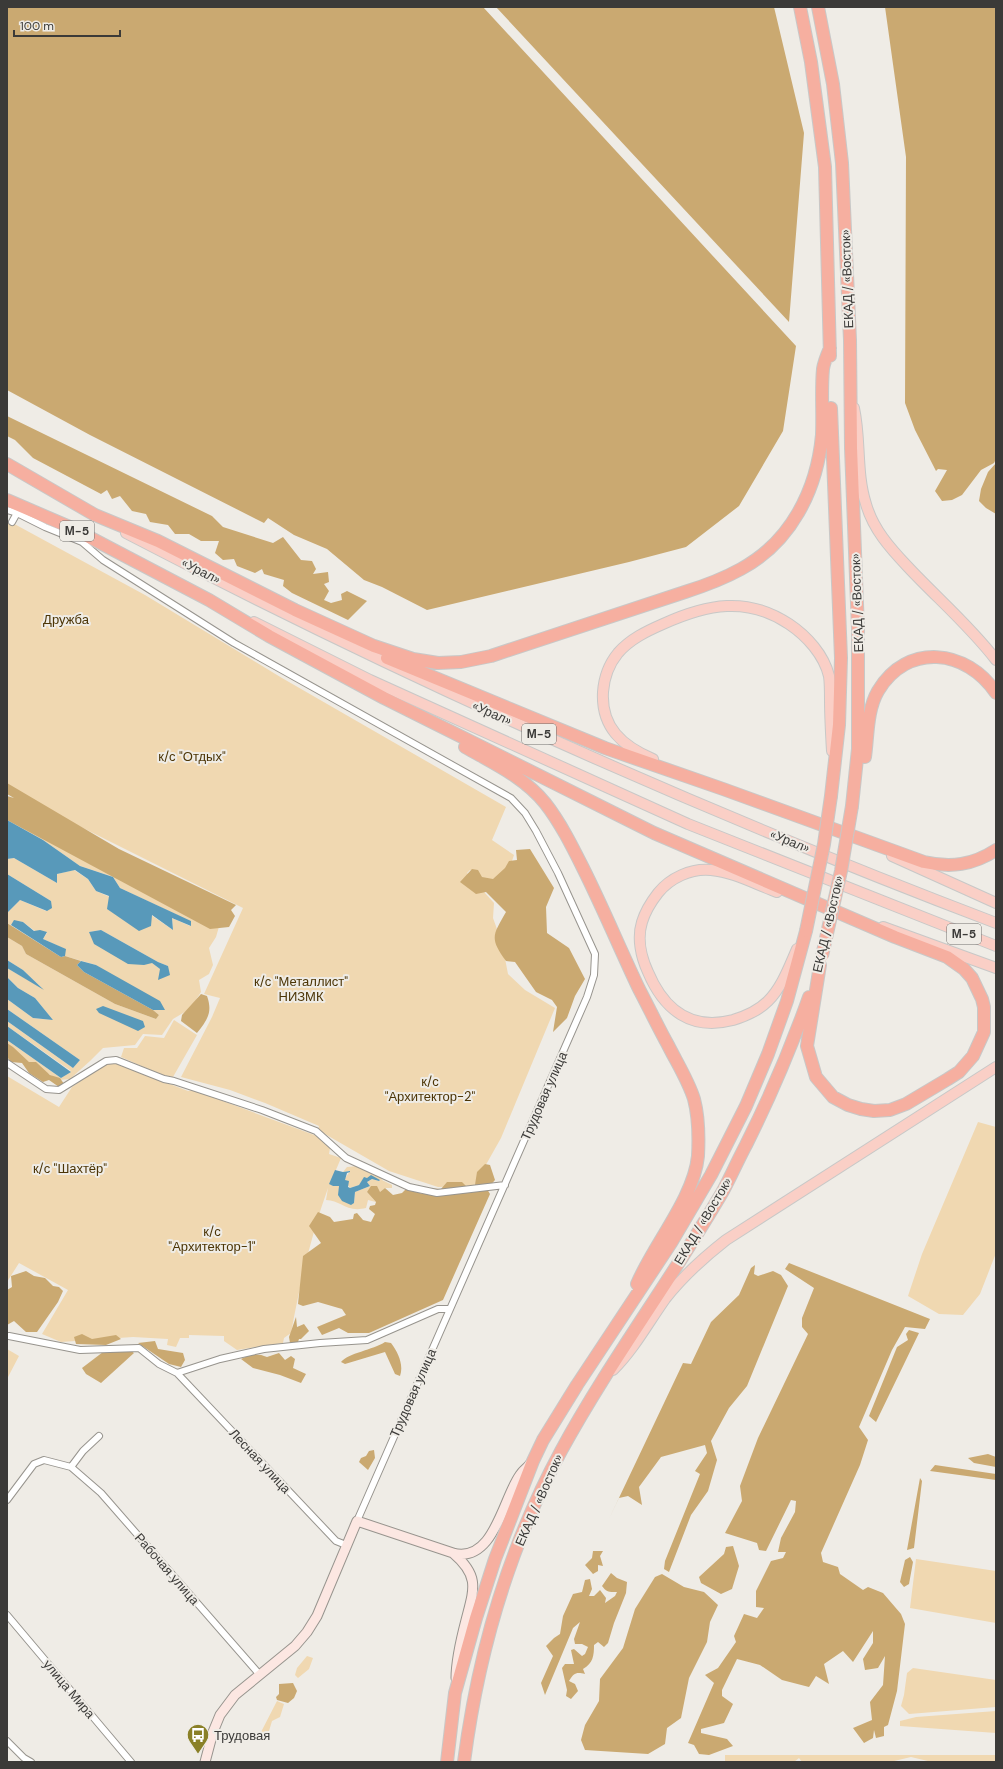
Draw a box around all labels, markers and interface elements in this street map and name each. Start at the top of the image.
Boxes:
scale bar [14,12,120,38]
text: 100 m [20,18,54,34]
street label: ЕКАД / «Восток» [837,229,857,329]
road number: М-5 [60,521,94,541]
street label: ЕКАД / «Восток» [847,553,867,653]
street label: «Урал» [179,554,223,588]
park label: Дружба [43,611,90,628]
street label: «Урал» [470,697,515,729]
road number: М-5 [522,724,556,744]
park label: к/с "Отдых" [158,748,226,765]
street label: «Урал» [768,825,813,857]
street label: ЕКАД / «Восток» [809,874,847,974]
road number: М-5 [947,924,981,944]
park label: к/с "Металлист" НИЗМК [254,973,348,1005]
street label: Трудовая улица [517,1048,571,1143]
park label: к/с "Архитектор-2" [385,1073,476,1105]
park label: к/с "Шахтёр" [33,1160,107,1177]
street label: ЕКАД / «Восток» [670,1174,736,1268]
park label: к/с "Архитектор-1" [168,1223,256,1255]
street label: Трудовая улица [386,1345,440,1440]
street label: Лесная улица [226,1425,295,1498]
street label: ЕКАД / «Восток» [511,1451,567,1549]
street label: Рабочая улица [131,1529,203,1609]
street label: улица Мира [39,1656,99,1723]
bus stop icon: Трудовая [185,1722,211,1755]
place label: Трудовая [214,1727,270,1744]

